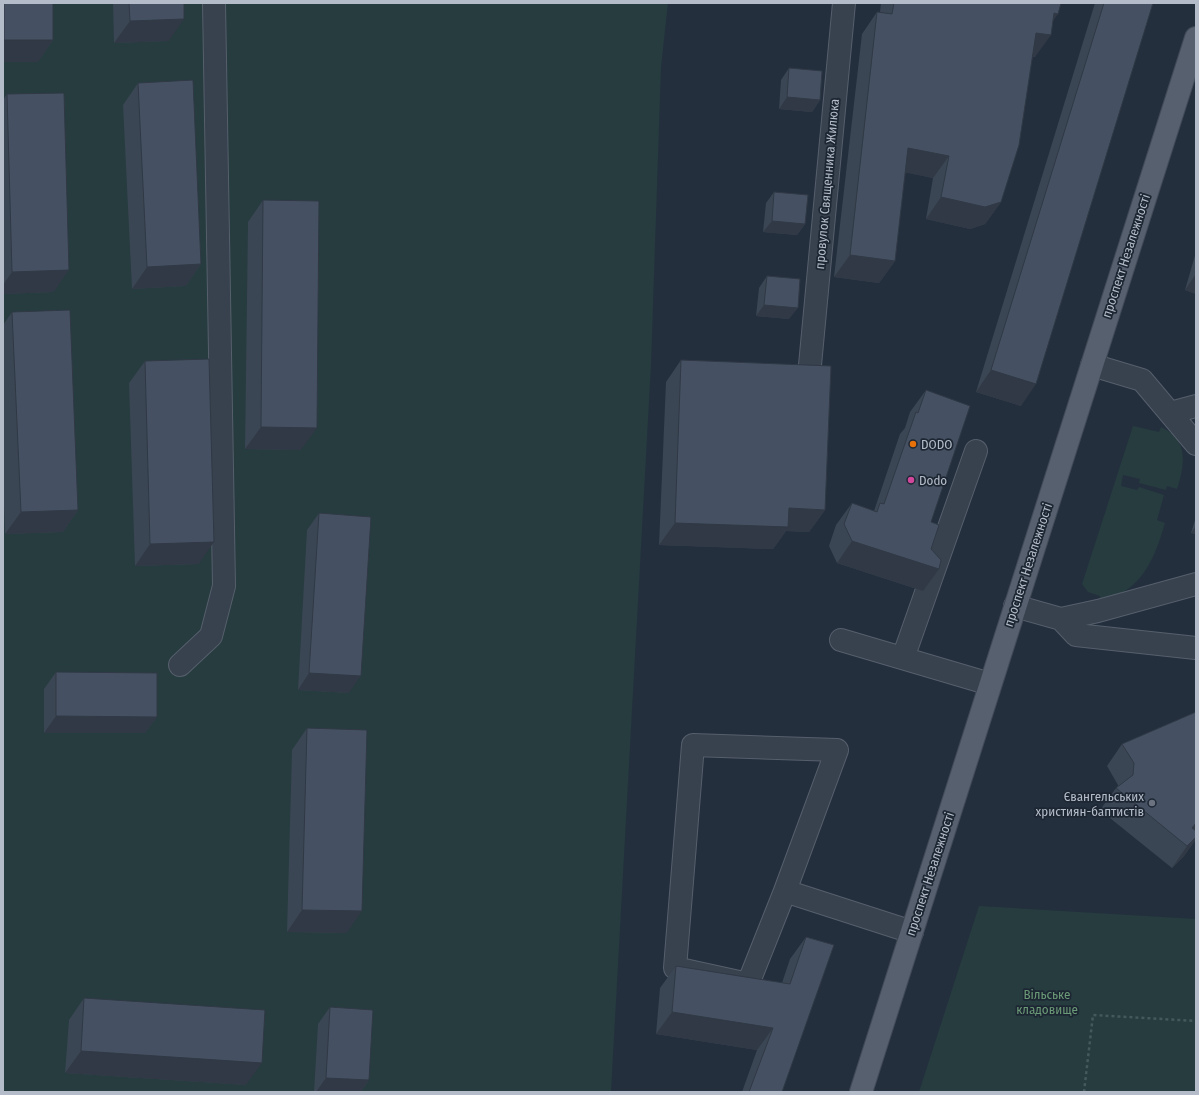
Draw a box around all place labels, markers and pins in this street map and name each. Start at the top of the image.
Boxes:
place label: DODO [921,437,952,452]
marker: DODO [908,439,918,449]
place label: Dodo [919,473,947,488]
marker: Dodo [906,475,916,485]
place label: Євангельських християн-баптистів [1036,789,1144,819]
marker: Євангельських християн-баптистів [1147,798,1157,808]

